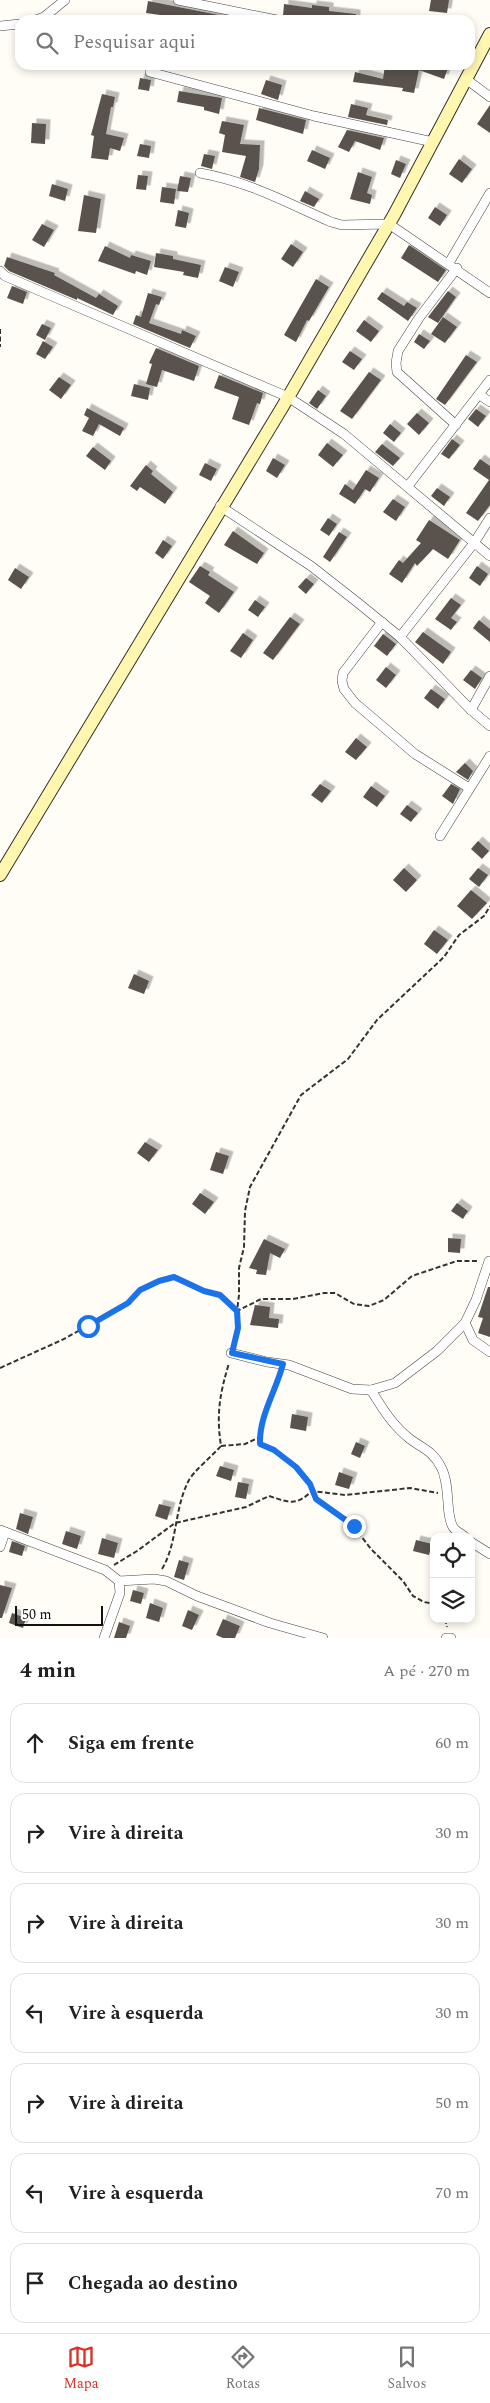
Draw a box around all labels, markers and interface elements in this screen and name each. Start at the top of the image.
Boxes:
search box [15,15,475,70]
text: Pesquisar aqui [73,28,196,57]
icon: search [33,29,61,57]
route start [77,1315,100,1338]
route end [343,1515,366,1538]
map controls [430,1533,475,1623]
button: locate [430,1533,475,1578]
button: layers [430,1578,475,1623]
scale bar [15,1603,102,1626]
text: 50 m [22,1604,52,1625]
text: 4 min [20,1655,76,1687]
text: A pé · 270 m [383,1659,470,1683]
icon: ahead [21,1729,49,1757]
text: Siga em frente [68,1729,194,1758]
text: 60 m [435,1731,469,1755]
icon: right [21,1819,49,1847]
text: Vire à direita [68,1819,184,1848]
text: 30 m [435,1821,469,1845]
icon: right [21,1909,49,1937]
text: Vire à direita [68,1909,184,1938]
text: 30 m [435,1911,469,1935]
icon: left [21,1999,49,2027]
text: Vire à esquerda [68,1999,204,2028]
text: 30 m [435,2001,469,2025]
icon: right [21,2089,49,2117]
text: Vire à direita [68,2089,184,2118]
text: 50 m [435,2091,469,2115]
icon: left [21,2179,49,2207]
text: Vire à esquerda [68,2179,204,2208]
text: 70 m [435,2181,469,2205]
icon: arrive [21,2269,49,2297]
text: Chegada ao destino [68,2269,238,2298]
tab: Mapa [64,2343,99,2394]
tab: Rotas [226,2343,260,2394]
tab: Salvos [388,2343,426,2394]

